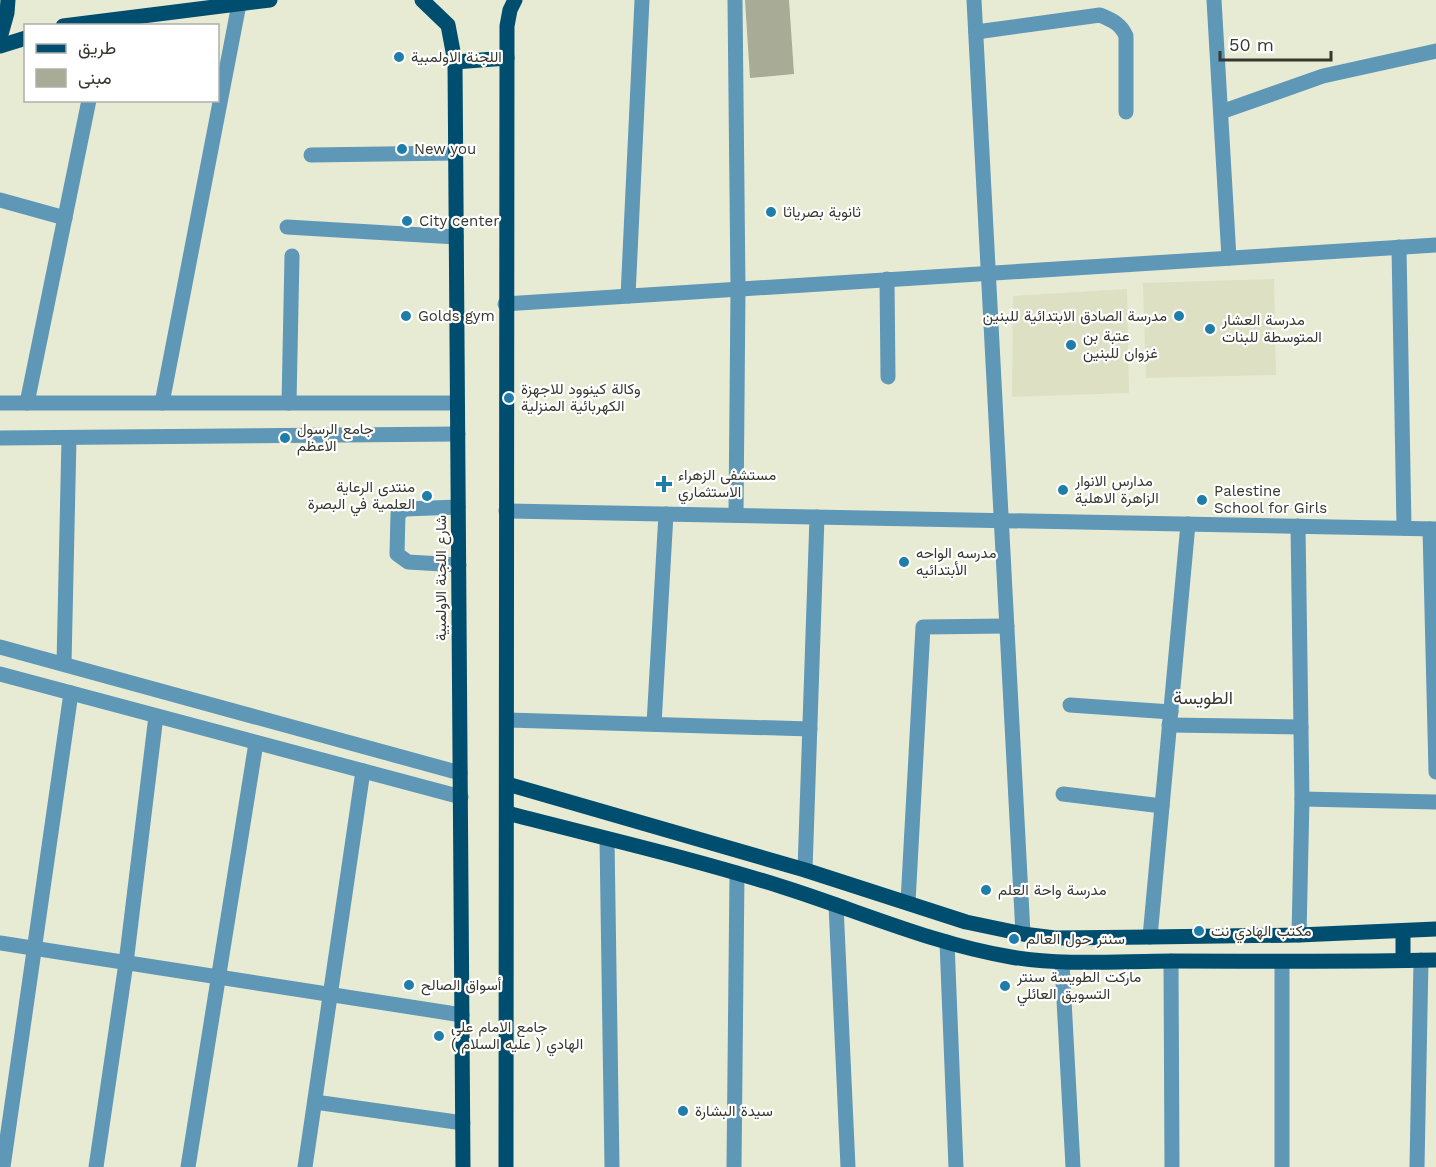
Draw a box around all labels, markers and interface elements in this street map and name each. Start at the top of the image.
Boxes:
legend [24,24,219,102]
scale bar [1220,24,1331,62]
text: 50 m [1229,34,1274,55]
text: طريق [78,37,116,59]
place label: اللجنة الاولمبية [411,48,502,66]
marker: اللجنة الاولمبية [392,50,406,64]
text: مبنى [78,67,112,89]
place label: New you [414,140,476,158]
marker: New you [395,142,409,156]
place label: ثانوية بصرياثا [783,203,861,221]
marker: ثانوية بصرياثا [764,205,778,219]
place label: City center [419,212,499,230]
marker: City center [400,214,414,228]
place label: Golds gym [418,307,495,325]
place label: مدرسة الصادق الابتدائية للبنين [983,307,1167,326]
marker: Golds gym [399,309,413,323]
marker: مدرسة الصادق الابتدائية للبنين [1172,309,1186,323]
place label: مدرسة العشار المتوسطة للبنات [1221,311,1322,346]
marker: مدرسة العشار المتوسطة للبنات [1203,322,1217,336]
place label: عتبة بن غزوان للبنين [1083,327,1158,363]
marker: عتبة بن غزوان للبنين [1064,338,1078,352]
place label: وكالة كينوود للاجهزة الكهربائية المنزلية [521,380,641,415]
marker: وكالة كينوود للاجهزة الكهربائية المنزلية [502,391,516,405]
place label: جامع الرسول الاعظم [297,420,374,456]
marker: جامع الرسول الاعظم [278,431,292,445]
place label: مستشفى الزهراء الاستثماري [678,466,776,505]
place label: مدارس الانوار الزاهرة الاهلية [1074,472,1159,507]
marker: مستشفى الزهراء الاستثماري [655,475,673,493]
place label: منتدى الرعاية العلمية في البصرة [308,478,415,517]
place label: Palestine School for Girls [1214,482,1327,517]
marker: مدارس الانوار الزاهرة الاهلية [1056,483,1070,497]
marker: منتدى الرعاية العلمية في البصرة [420,489,434,503]
marker: Palestine School for Girls [1195,493,1209,507]
street label: شارع اللجنة الاولمبية [432,515,452,641]
place label: مدرسه الواحه الأبتدائيه [916,544,996,579]
marker: مدرسه الواحه الأبتدائيه [897,555,911,569]
district label: الطويسة [1173,687,1233,709]
place label: مدرسة واحة العلم [998,881,1106,900]
marker: مدرسة واحة العلم [979,883,993,897]
place label: مكتب الهادي نت [1211,922,1311,944]
marker: مكتب الهادي نت [1192,924,1206,938]
place label: سنتر حول العالم [1026,930,1125,949]
marker: سنتر حول العالم [1007,932,1021,946]
place label: ماركت الطويسة سنتر التسويق العائلي [1016,968,1141,1007]
place label: أسواق الصالح [421,976,502,996]
marker: أسواق الصالح [402,978,416,992]
marker: ماركت الطويسة سنتر التسويق العائلي [998,979,1012,993]
place label: جامع الامام علي الهادي ( عليه السلام ) [451,1018,583,1057]
marker: جامع الامام علي الهادي ( عليه السلام ) [432,1029,446,1043]
place label: سيدة البشارة [695,1102,773,1120]
marker: سيدة البشارة [676,1104,690,1118]

